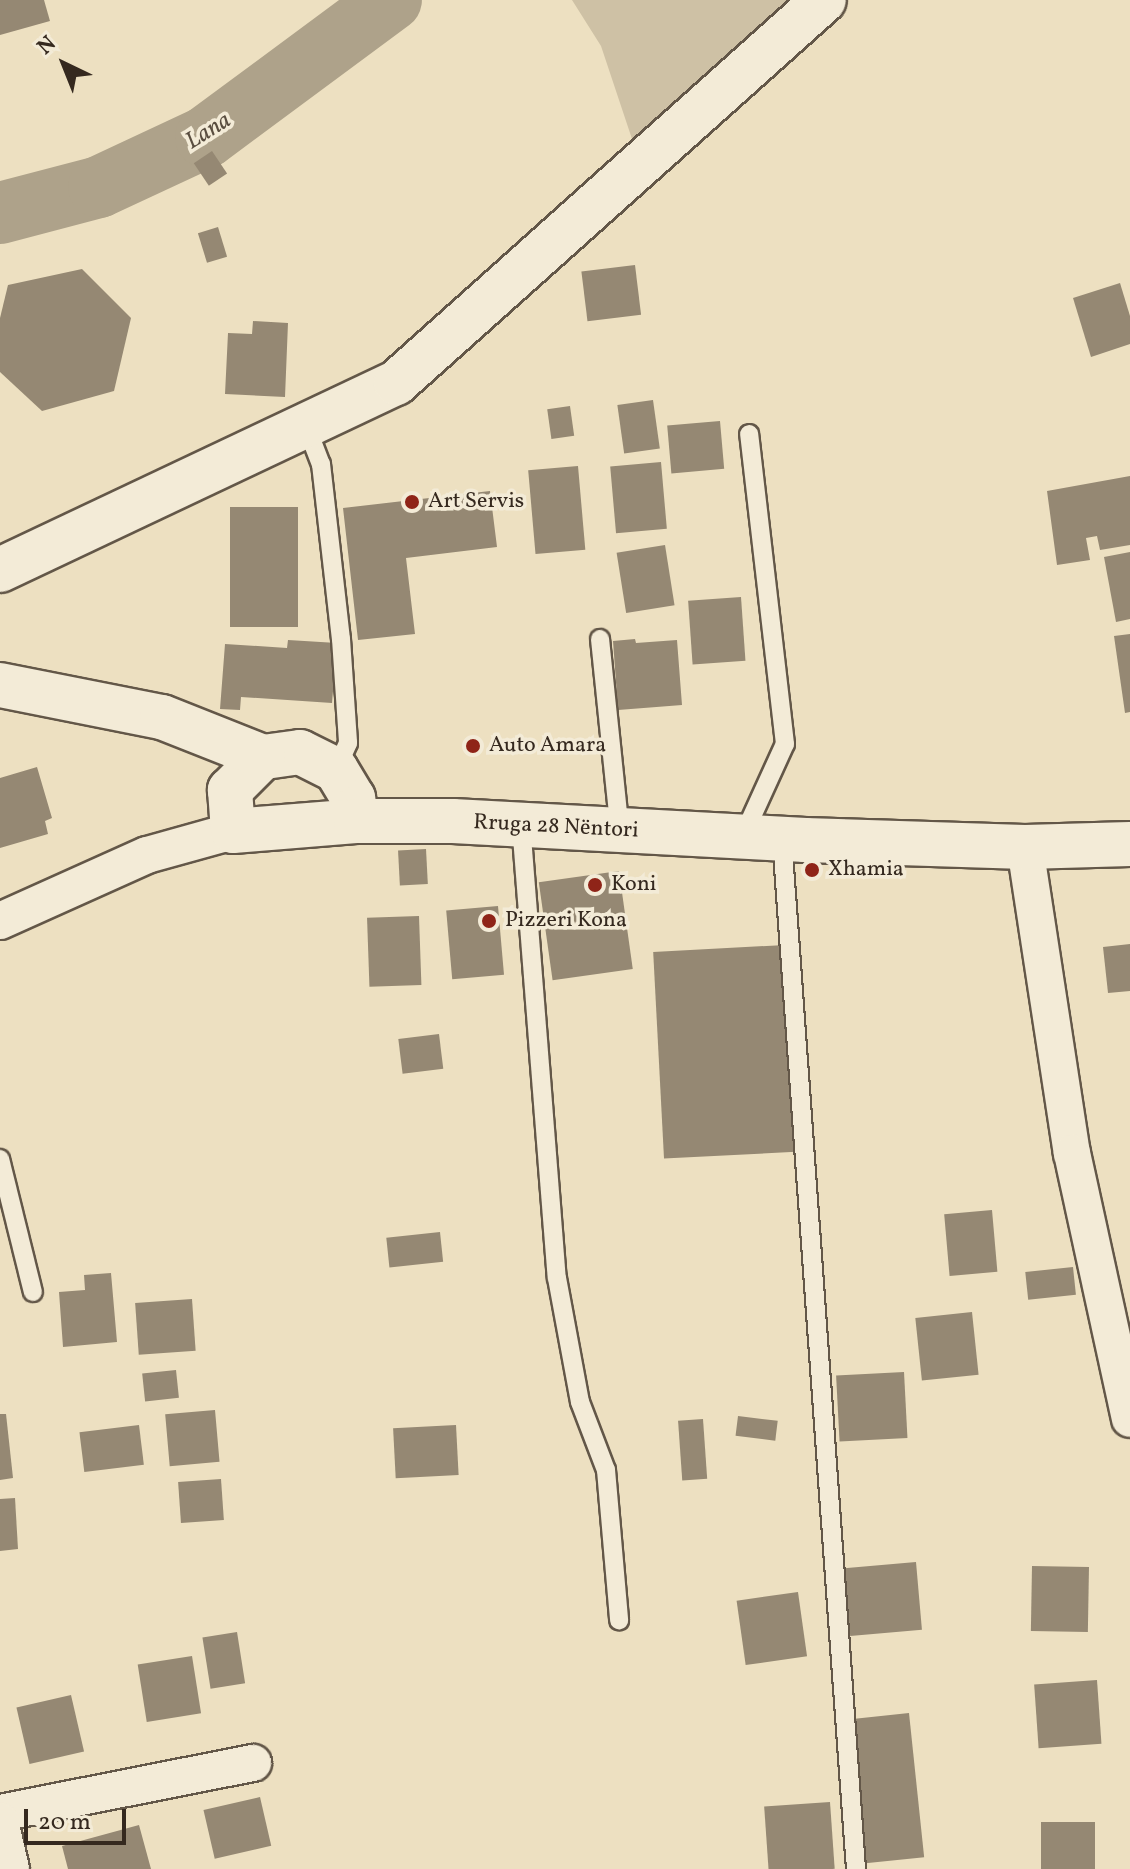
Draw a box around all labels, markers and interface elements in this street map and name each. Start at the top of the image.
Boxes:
north arrow [24,24,104,104]
text: N [31,29,64,63]
water label: Lana [181,107,237,157]
place label: Art Servis [428,489,524,515]
marker: Art Servis [403,493,421,511]
place label: Auto Amara [489,733,606,759]
marker: Auto Amara [464,737,482,755]
street label: Rruga 28 Nëntori [473,809,639,845]
place label: Xhamia [828,857,904,883]
marker: Xhamia [803,861,821,879]
place label: Koni [611,872,656,898]
marker: Koni [586,876,604,894]
place label: Pizzeri Kona [505,908,627,934]
marker: Pizzeri Kona [480,912,498,930]
scale bar [28,1793,130,1843]
text: 20 m [38,1806,91,1840]

